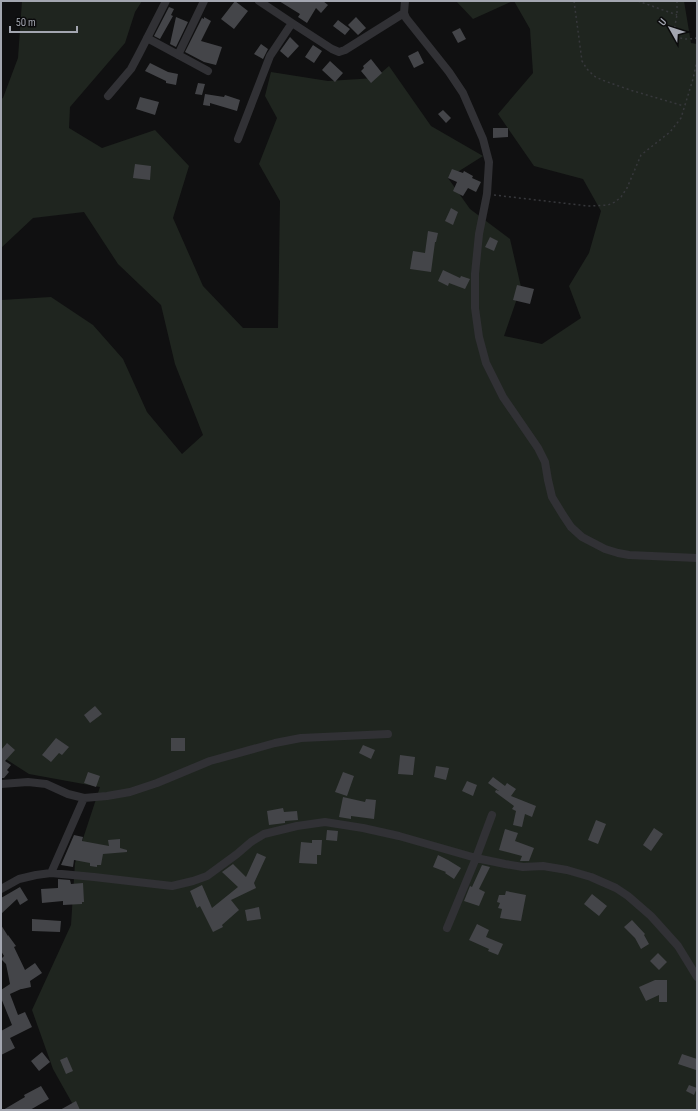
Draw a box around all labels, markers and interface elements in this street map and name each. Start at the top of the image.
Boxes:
scale bar [10,8,77,34]
north arrow [650,8,690,48]
text: 50 m [16,15,36,30]
text: U [656,15,670,28]

